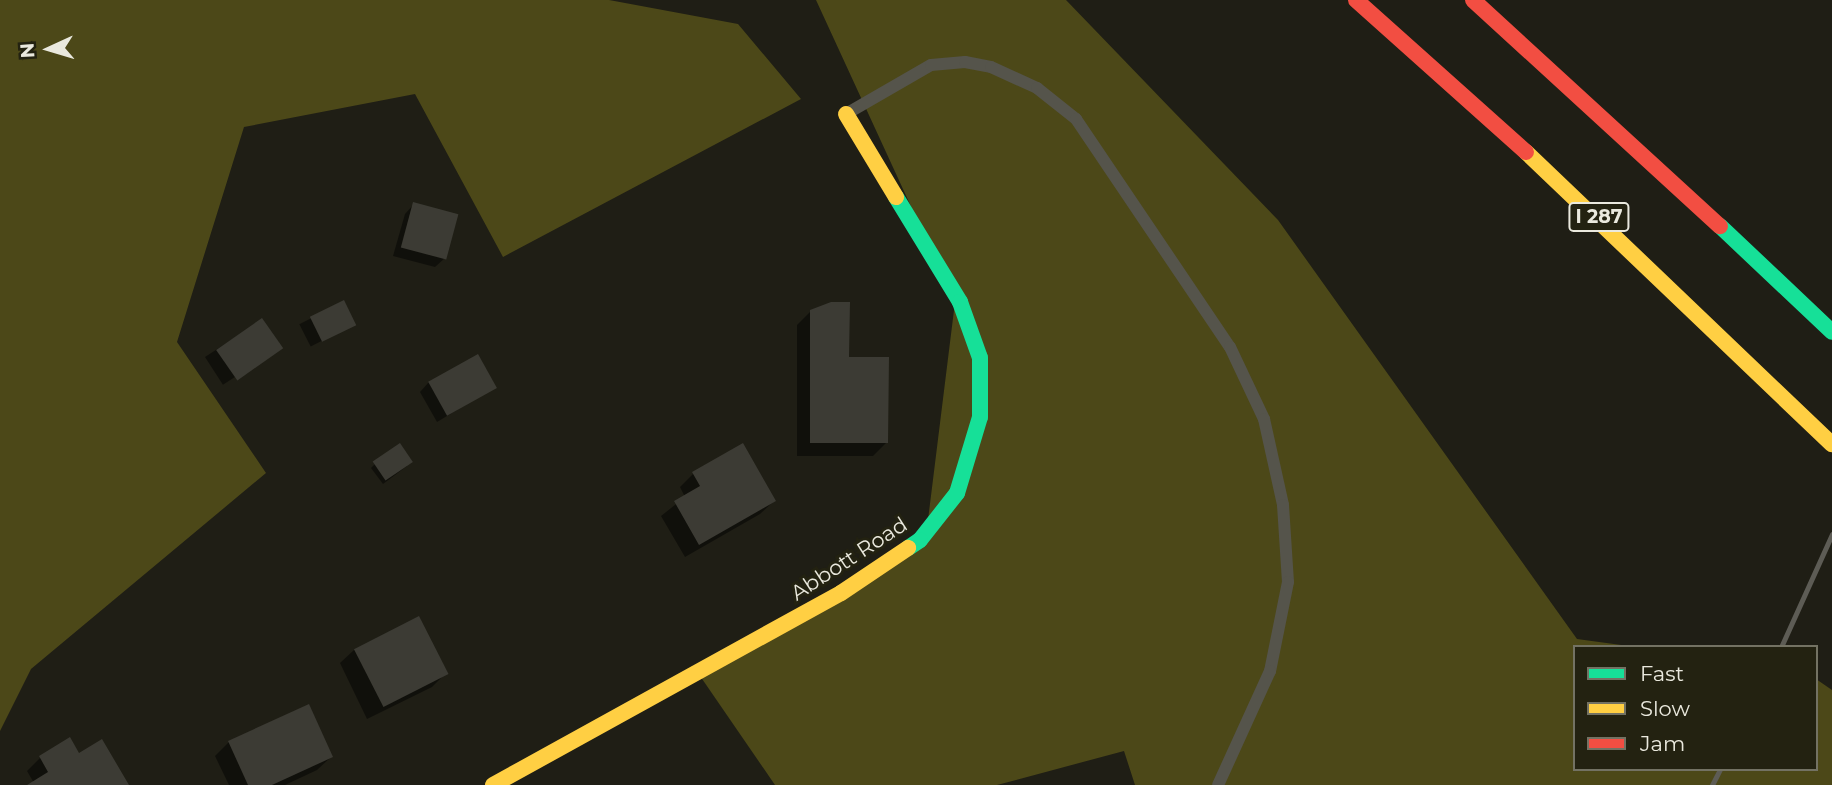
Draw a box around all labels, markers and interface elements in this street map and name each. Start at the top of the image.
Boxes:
north arrow [14,14,84,84]
text: N [16,42,40,59]
road number: I 287 [1568,202,1630,232]
street label: Abbott Road [786,512,912,606]
legend [1573,645,1818,771]
text: Fast [1640,661,1684,686]
text: Slow [1640,696,1690,721]
text: Jam [1640,731,1685,756]

